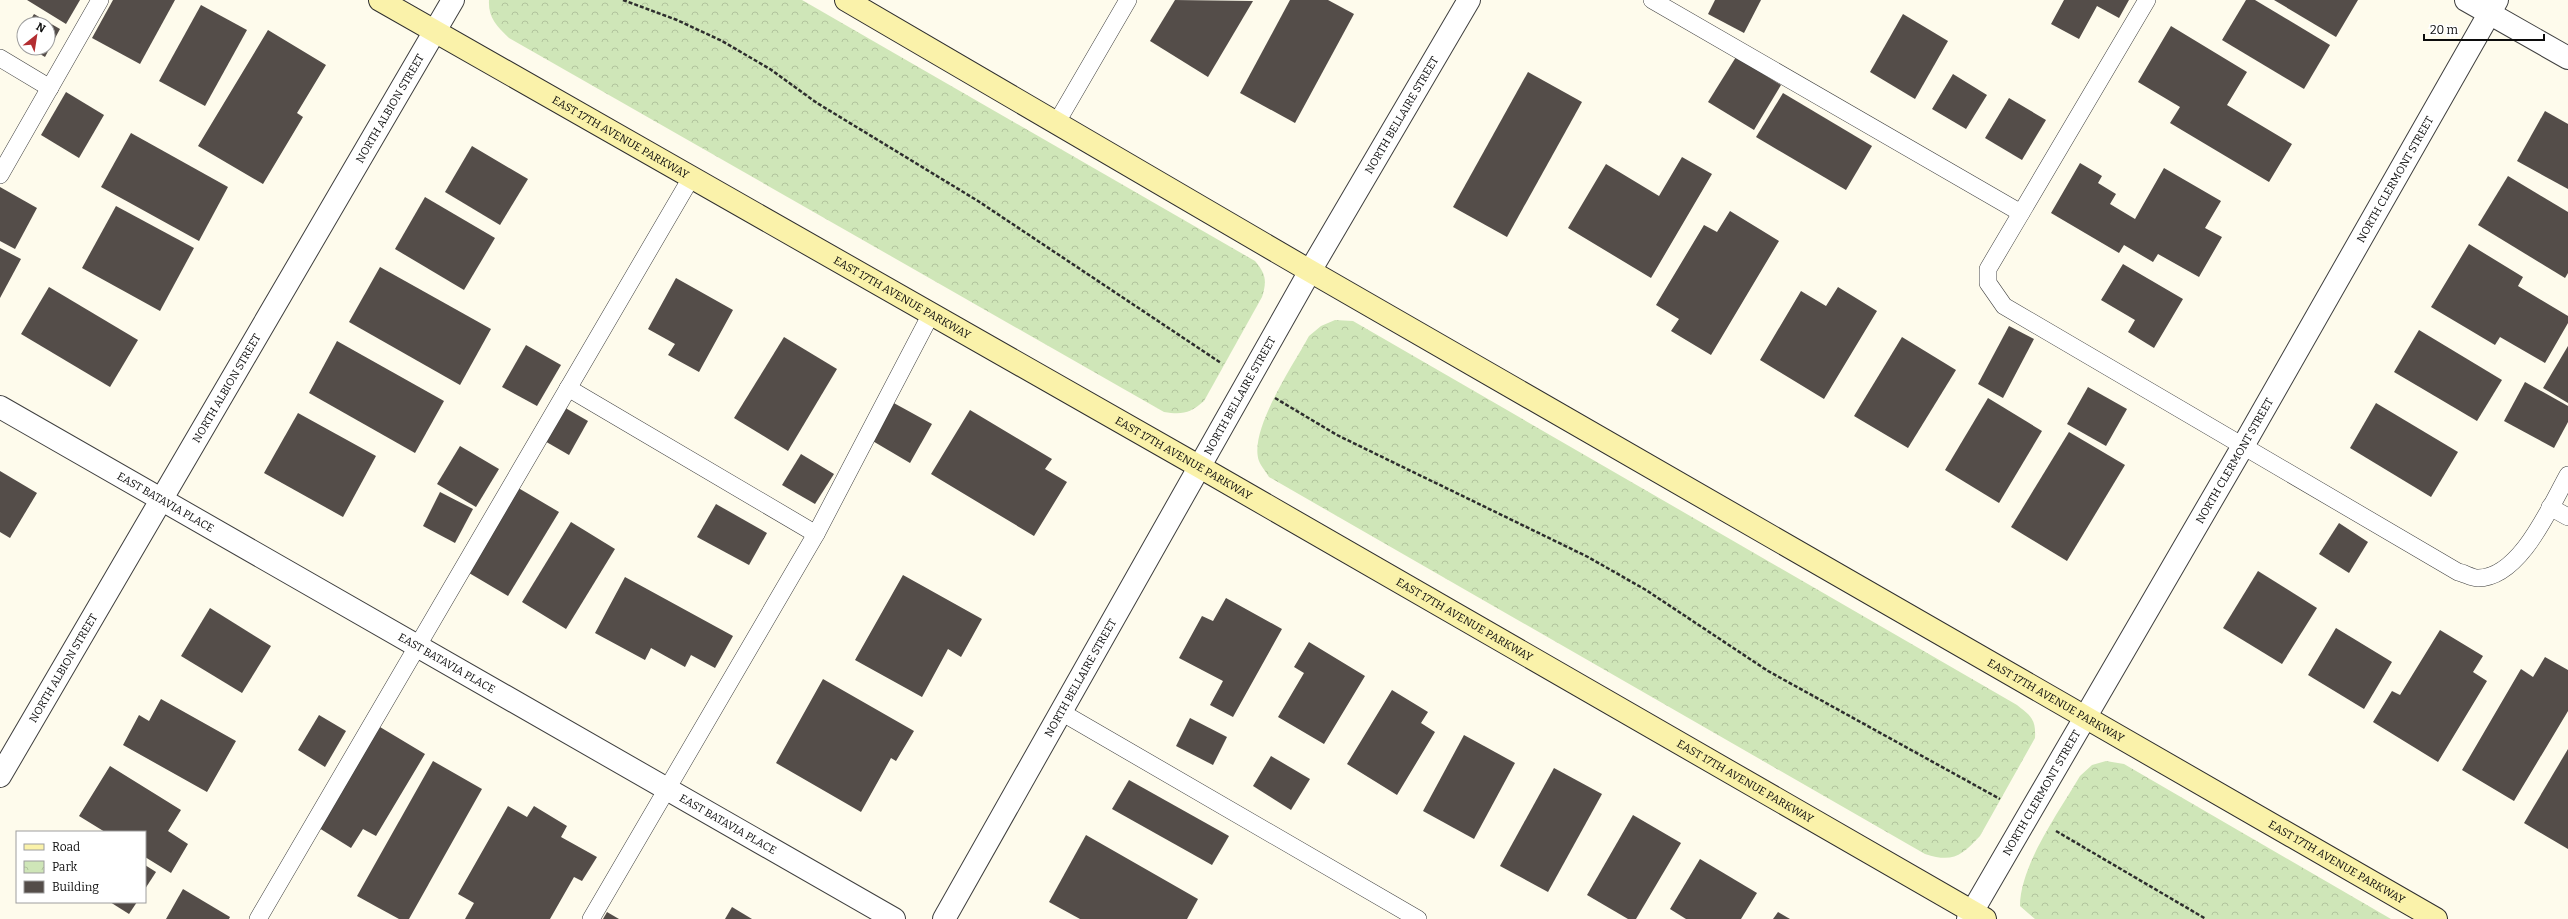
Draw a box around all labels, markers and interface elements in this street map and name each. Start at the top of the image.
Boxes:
north arrow [16,16,56,56]
scale bar [2424,16,2544,42]
text: N [34,20,48,36]
text: 20 m [2430,23,2459,37]
street label: NORTH ALBION STREET [353,51,427,165]
street label: NORTH BELLAIRE STREET [1362,54,1442,176]
street label: EAST 17TH AVENUE PARKWAY [550,93,692,182]
street label: NORTH CLERMONT STREET [2354,114,2437,245]
street label: EAST 17TH AVENUE PARKWAY [831,254,974,342]
street label: NORTH ALBION STREET [190,331,264,445]
street label: NORTH BELLAIRE STREET [1201,334,1279,457]
street label: NORTH CLERMONT STREET [2193,395,2276,526]
street label: EAST 17TH AVENUE PARKWAY [1113,414,1255,503]
street label: EAST BATAVIA PLACE [115,469,216,535]
street label: EAST 17TH AVENUE PARKWAY [1394,575,1536,665]
street label: NORTH ALBION STREET [27,611,101,725]
street label: NORTH BELLAIRE STREET [1042,616,1119,739]
street label: EAST BATAVIA PLACE [396,631,498,696]
street label: EAST 17TH AVENUE PARKWAY [1985,656,2127,746]
street label: NORTH CLERMONT STREET [2000,728,2084,858]
street label: EAST 17TH AVENUE PARKWAY [1675,737,1817,826]
street label: EAST BATAVIA PLACE [677,792,779,857]
street label: EAST 17TH AVENUE PARKWAY [2266,818,2408,907]
legend [16,831,146,903]
text: Road [52,840,80,854]
text: Park [52,860,78,874]
text: Building [52,880,99,894]

